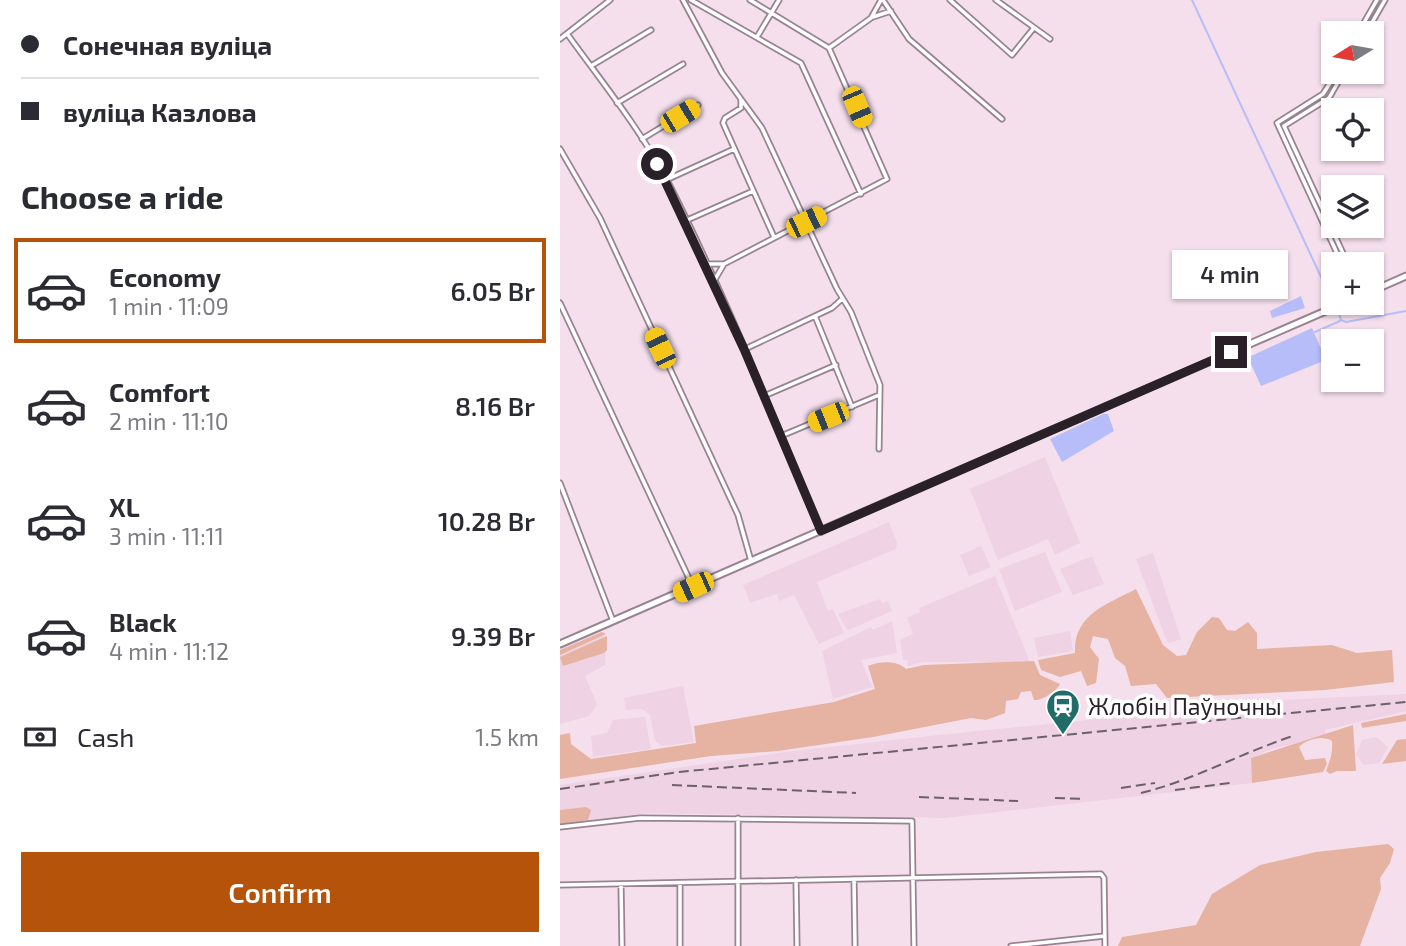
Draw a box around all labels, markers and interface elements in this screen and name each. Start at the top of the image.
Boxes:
north arrow [1321,21,1384,84]
map controls [1321,21,1384,392]
text: Сонечная вуліца [63,29,272,60]
car [840,84,875,130]
text: вуліца Казлова [63,96,257,127]
car [657,96,704,136]
button: locate [1321,98,1384,161]
route start [641,148,673,180]
button: layers [1321,175,1384,238]
text: Choose a ride [21,177,224,215]
car [783,203,830,241]
callout: 4 min [1173,250,1289,300]
button: + [1321,252,1384,315]
icon: car [25,259,88,322]
text: 4 min [1200,260,1260,288]
text: Economy [109,261,221,292]
text: 6.05 Br [450,275,535,306]
text: 1 min · 11:09 [109,292,229,320]
car [642,325,679,371]
button: − [1321,329,1384,392]
route end [1215,336,1247,368]
icon: car [25,374,88,437]
text: Comfort [109,376,210,407]
text: 8.16 Br [455,390,535,421]
car [805,399,852,435]
text: 2 min · 11:10 [109,407,229,435]
icon: car [25,489,88,552]
text: XL [109,491,140,522]
text: 10.28 Br [438,505,535,536]
text: 3 min · 11:11 [109,522,224,550]
car [670,569,717,605]
icon: car [25,604,88,667]
text: Black [109,606,177,637]
text: 9.39 Br [451,620,535,651]
text: 4 min · 11:12 [109,637,229,665]
station icon: Жлобін Паўночны [1044,687,1082,736]
place label: Жлобін Паўночны [1088,692,1281,721]
icon: cash [21,718,59,756]
text: Cash [77,721,134,752]
text: 1.5 km [475,723,539,751]
button: Confirm [21,852,539,932]

